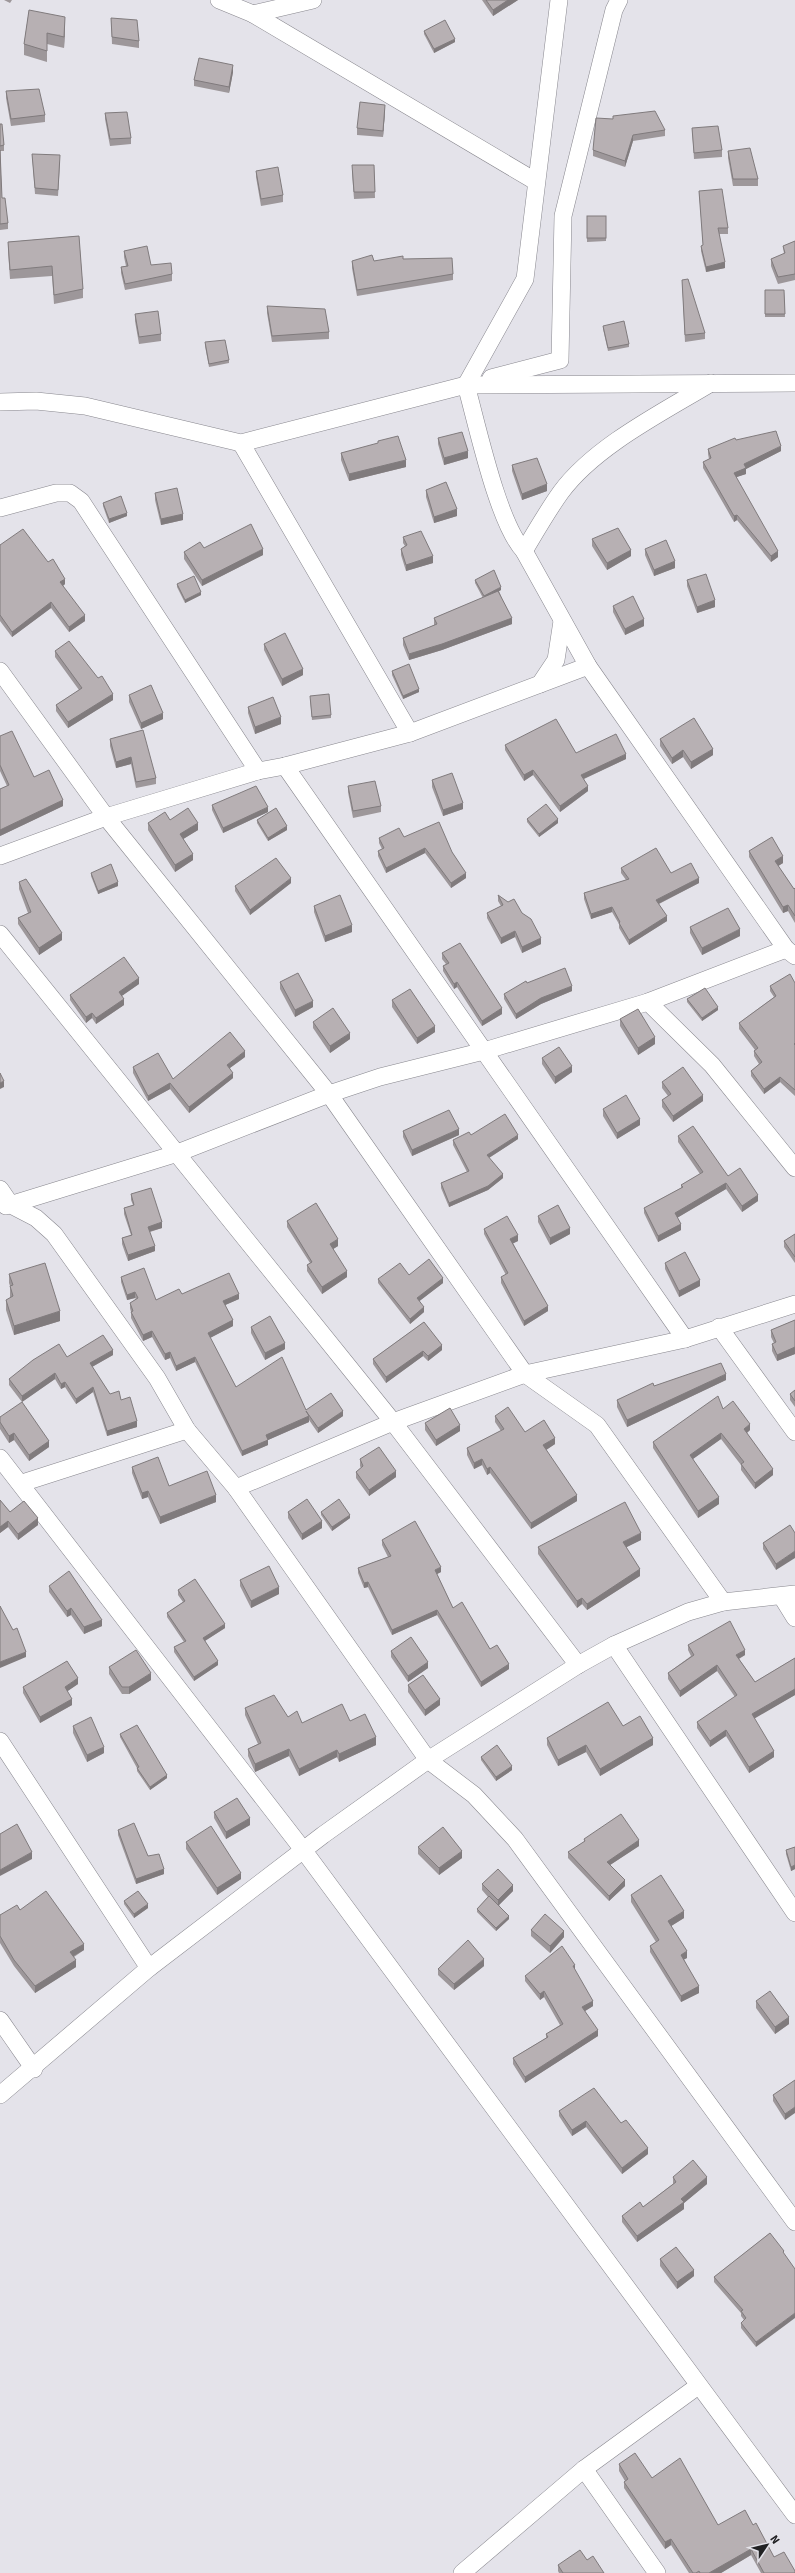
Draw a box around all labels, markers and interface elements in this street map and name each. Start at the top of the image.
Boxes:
north arrow [747,2525,787,2565]
text: N [767,2533,782,2546]

